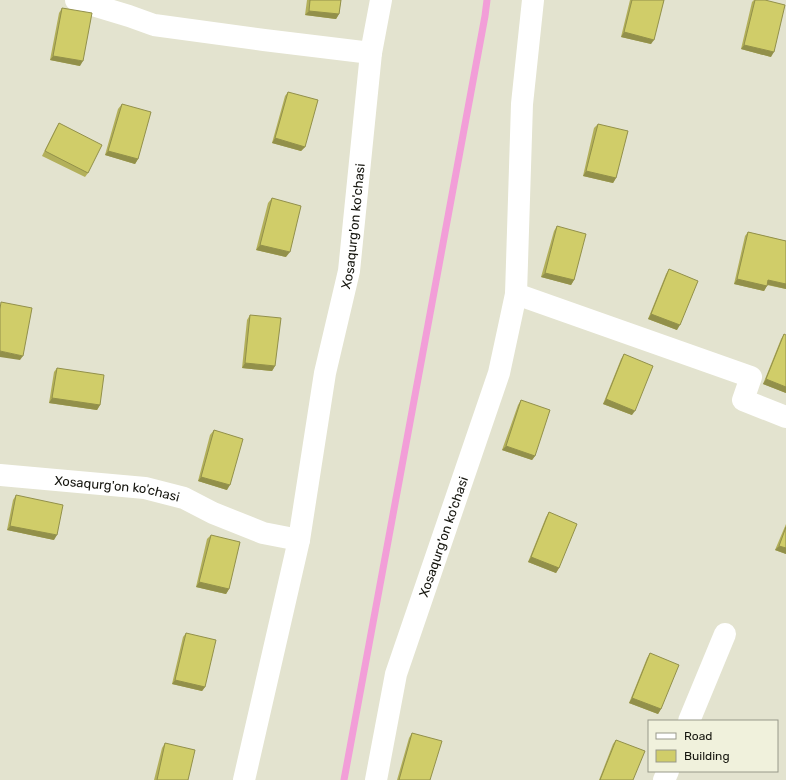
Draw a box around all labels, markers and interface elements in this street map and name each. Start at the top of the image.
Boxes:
street label: Xosaqurg'on ko'chasi [338,163,368,291]
street label: Xosaqurg'on ko'chasi [54,473,181,505]
street label: Xosaqurg'on ko'chasi [416,475,471,599]
legend [648,720,778,772]
text: Road [684,729,712,743]
text: Building [684,749,730,763]

